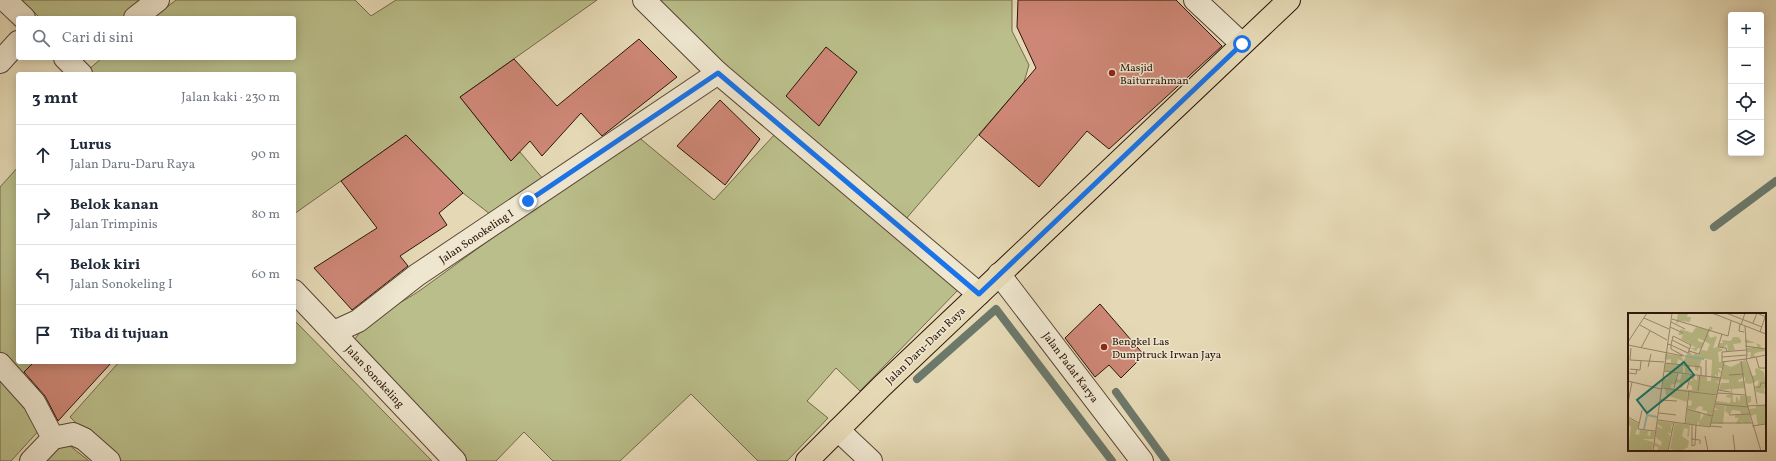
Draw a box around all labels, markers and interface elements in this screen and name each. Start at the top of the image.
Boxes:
map controls [1728,12,1764,156]
button: + [1728,12,1764,48]
search box [16,16,296,60]
icon: search [30,27,52,49]
text: Cari di sini [62,28,133,49]
route start [1233,35,1251,53]
button: − [1728,48,1764,84]
place label: Masjid Baiturrahman [1120,61,1189,89]
marker: Masjid Baiturrahman [1107,68,1117,78]
button: locate [1728,84,1764,120]
text: 3 mnt [32,87,78,110]
text: Jalan kaki · 230 m [181,89,280,107]
button: layers [1728,120,1764,156]
text: Lurus [70,135,111,156]
icon: ahead [32,144,54,166]
text: 90 m [251,146,280,164]
text: Jalan Daru-Daru Raya [70,156,195,174]
route end [519,192,537,210]
text: Belok kanan [70,195,159,216]
icon: right [32,204,54,226]
text: 80 m [251,206,280,224]
street label: Jalan Sonokeling I [437,207,517,268]
text: Jalan Trimpinis [70,216,158,234]
text: Belok kiri [70,255,140,276]
icon: left [32,264,54,286]
text: 60 m [252,266,280,284]
text: Jalan Sonokeling I [70,276,173,294]
street label: Jalan Daru-Daru Raya [883,304,970,388]
inset map [1628,313,1766,451]
icon: arrive [32,324,54,346]
text: Tiba di tujuan [70,324,169,345]
street label: Jalan Padat Karya [1038,329,1102,407]
place label: Bengkel Las Dumptruck Irwan Jaya [1112,335,1222,363]
street label: Jalan Sonokeling [341,342,407,412]
marker: Bengkel Las Dumptruck Irwan Jaya [1099,342,1109,352]

